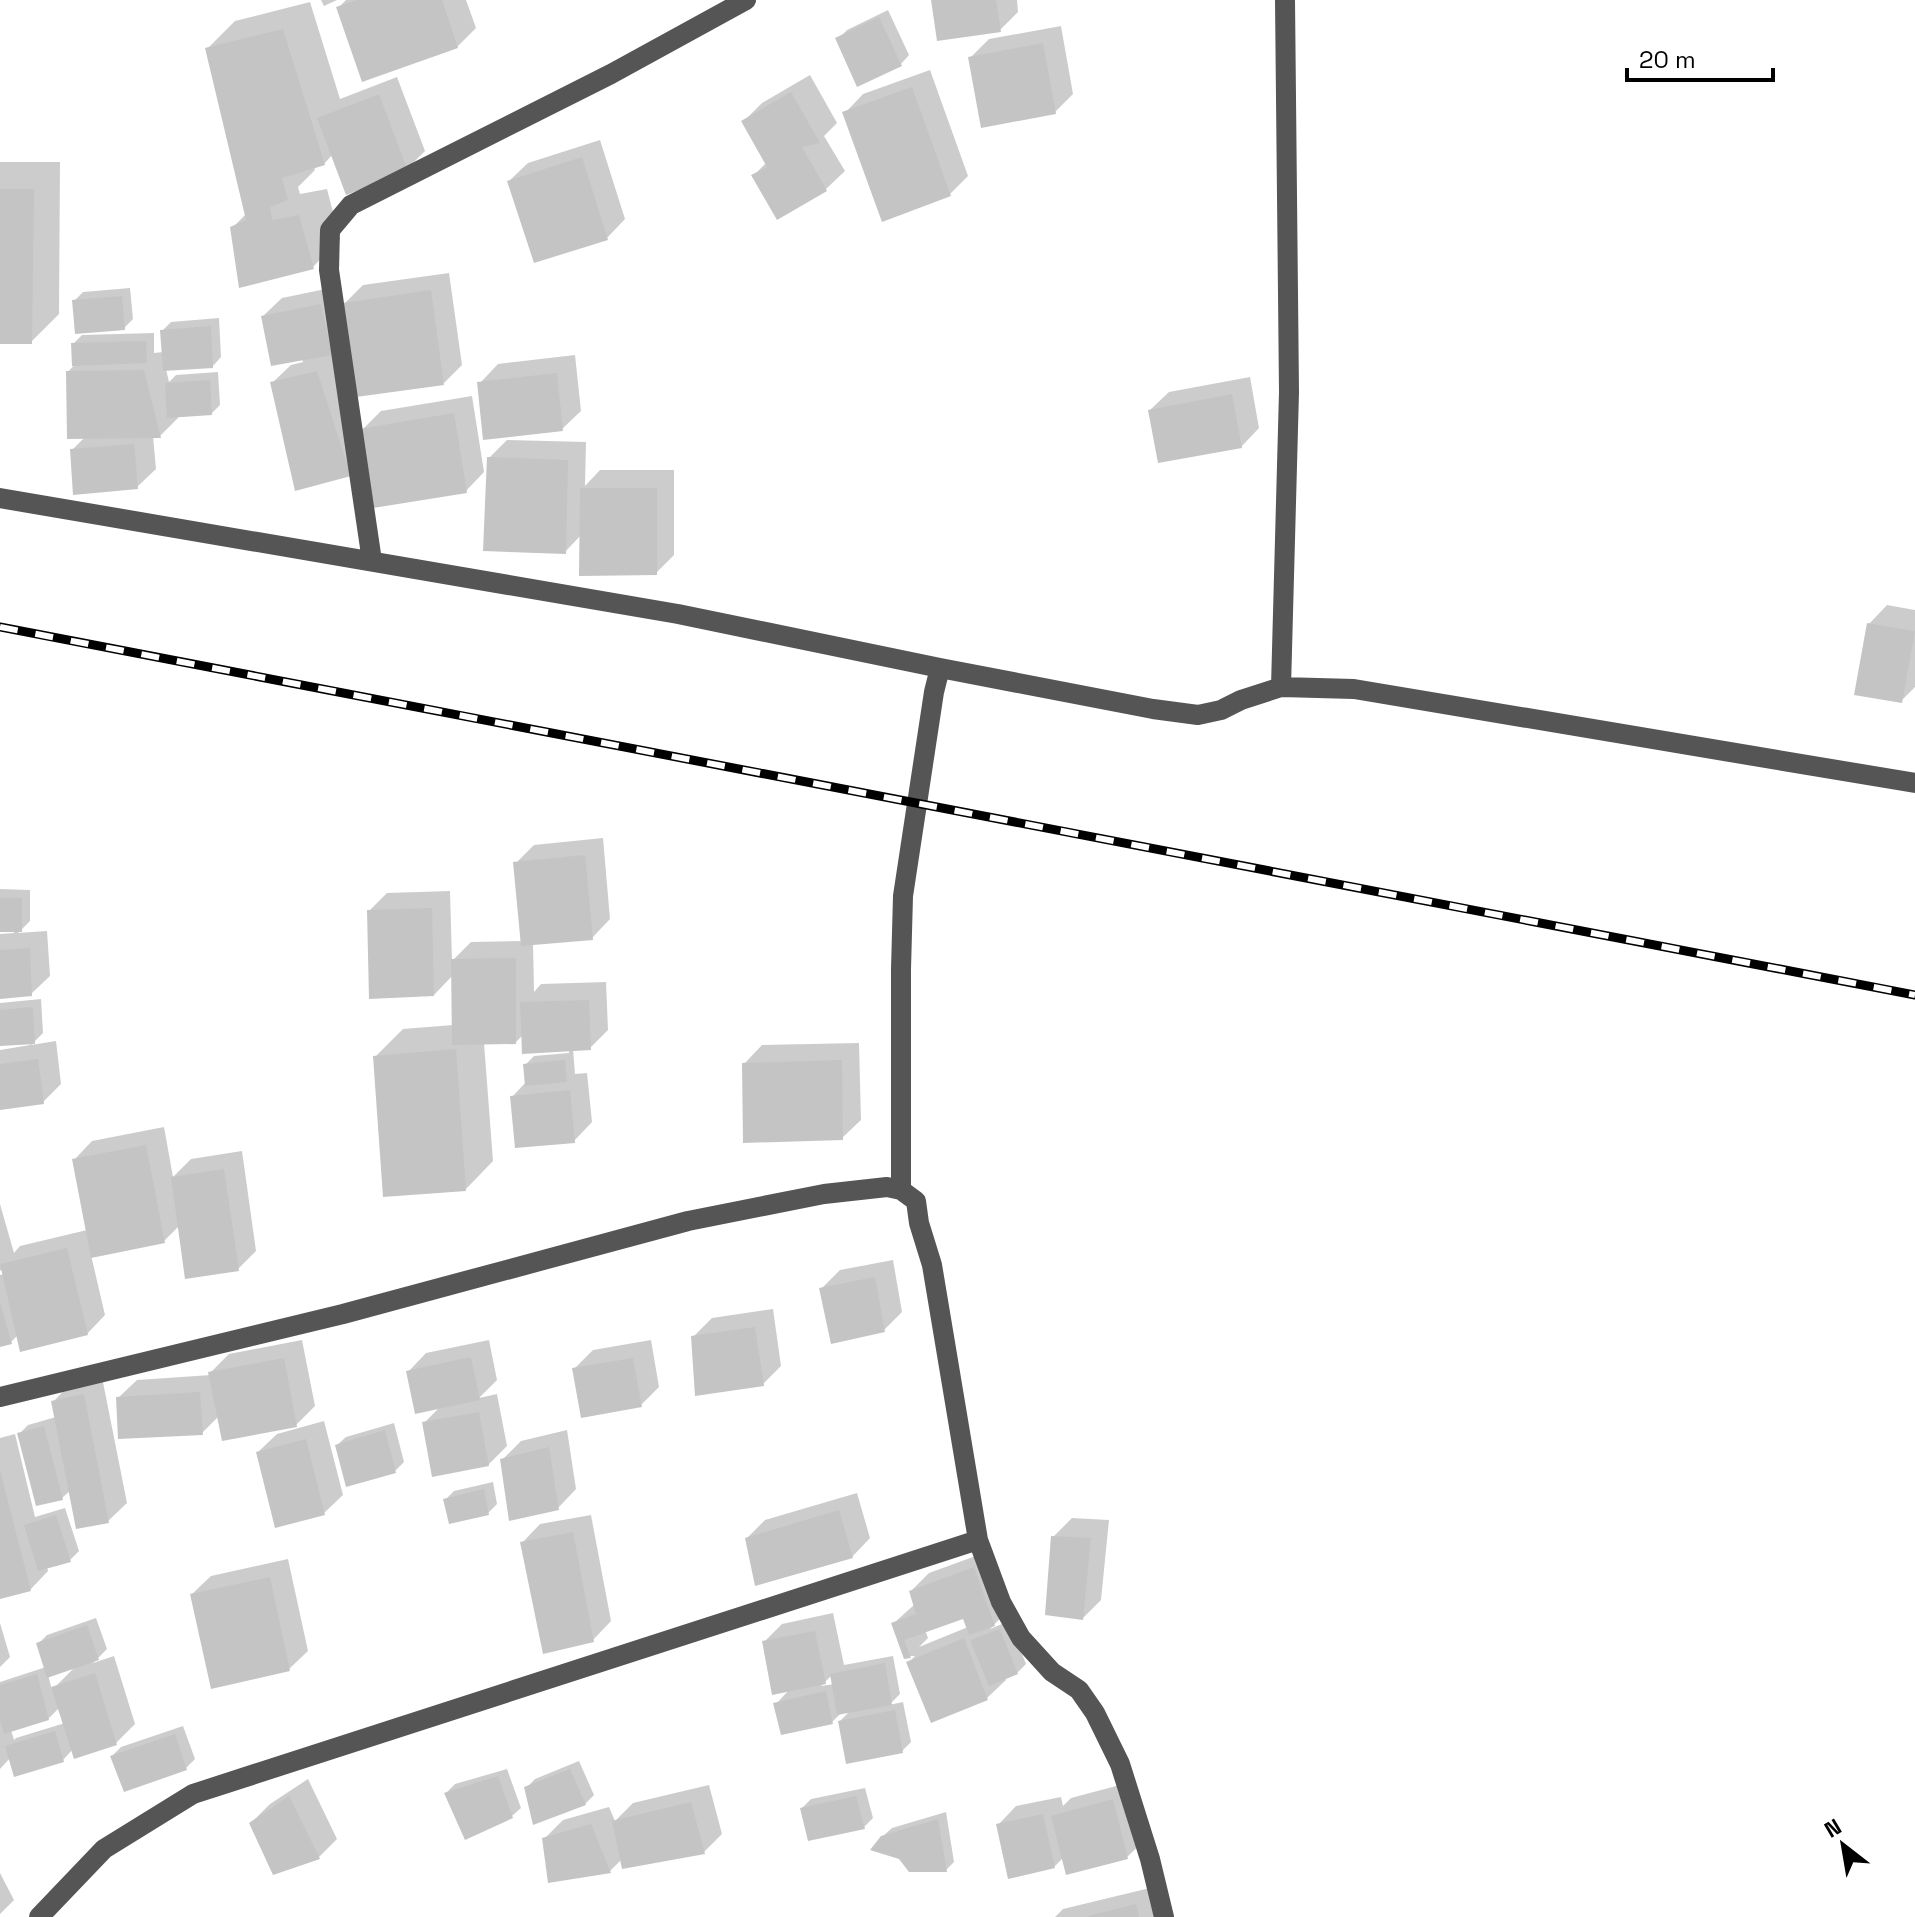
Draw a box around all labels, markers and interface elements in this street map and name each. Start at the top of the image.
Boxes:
scale bar [1627,32,1773,82]
text: 20 m [1639,44,1696,75]
north arrow [1803,1805,1883,1885]
text: N [1819,1812,1846,1844]

